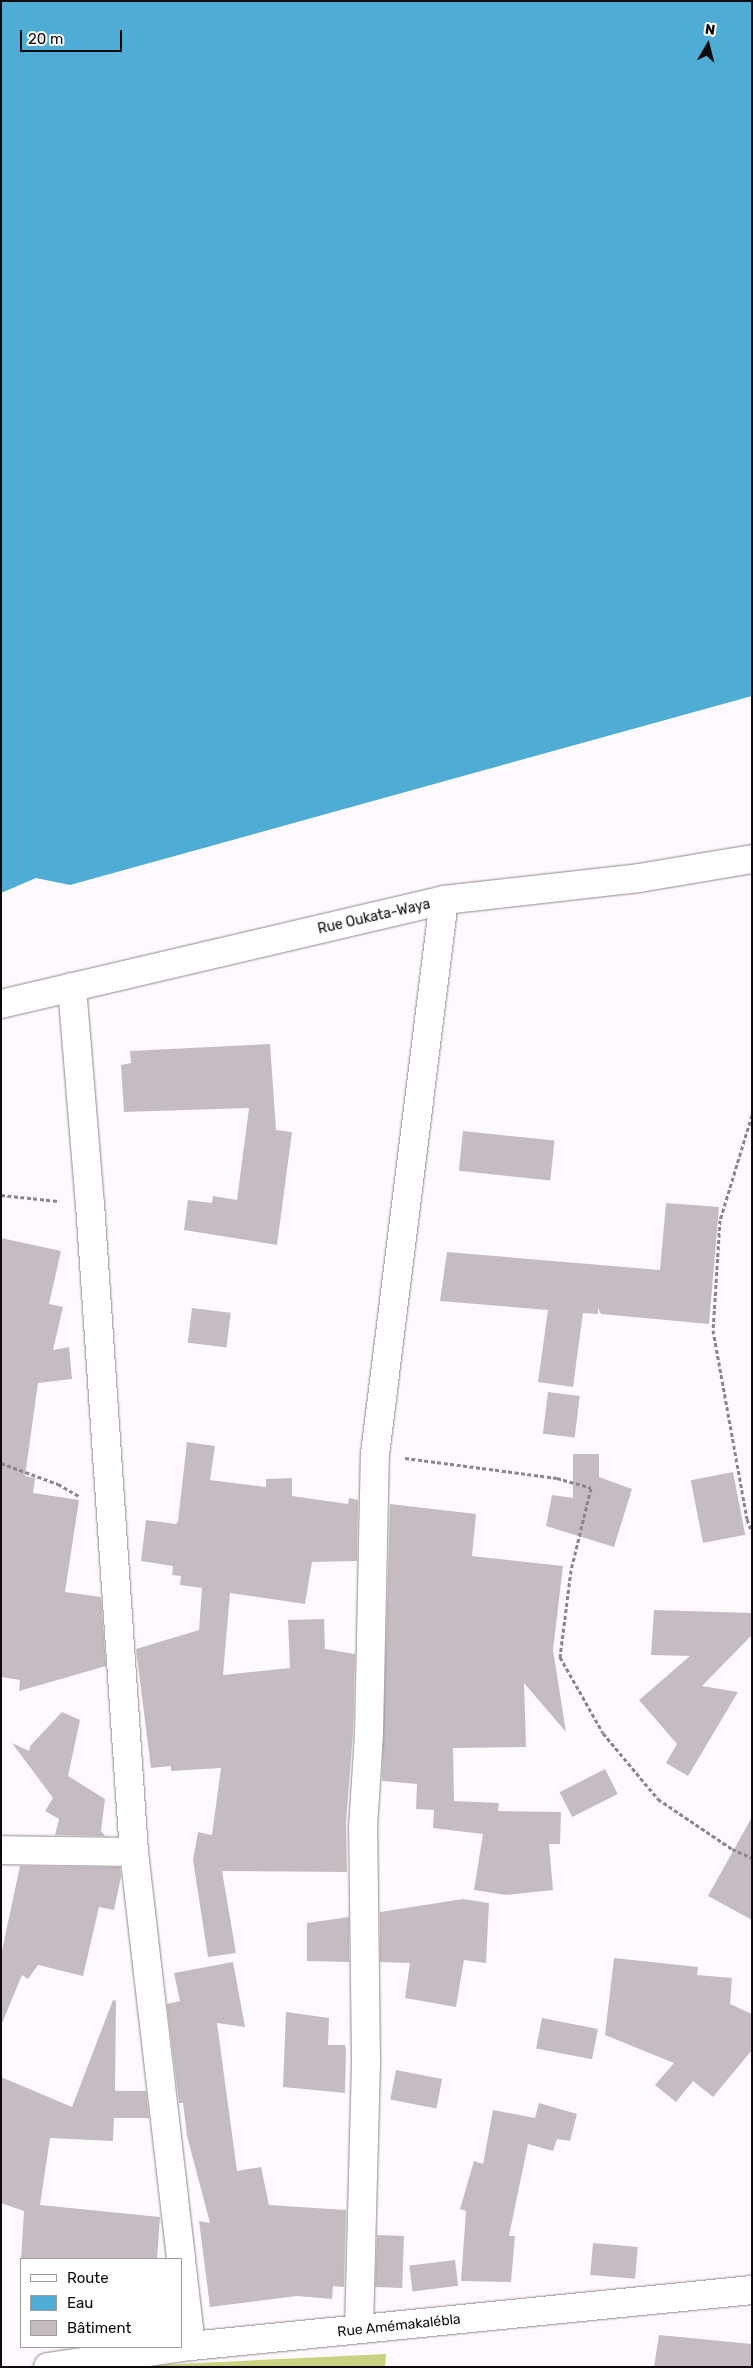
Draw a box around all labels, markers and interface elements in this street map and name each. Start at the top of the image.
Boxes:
scale bar [22,20,125,52]
north arrow [683,20,733,70]
text: N [704,21,716,39]
text: 20 m [28,30,63,48]
street label: Rue Oukata-Waya [316,896,432,938]
legend [20,2258,182,2348]
text: Route [67,2269,109,2287]
text: Eau [67,2294,93,2312]
street label: Rue Amémakalébla [336,2311,462,2341]
text: Bâtiment [67,2319,131,2337]

